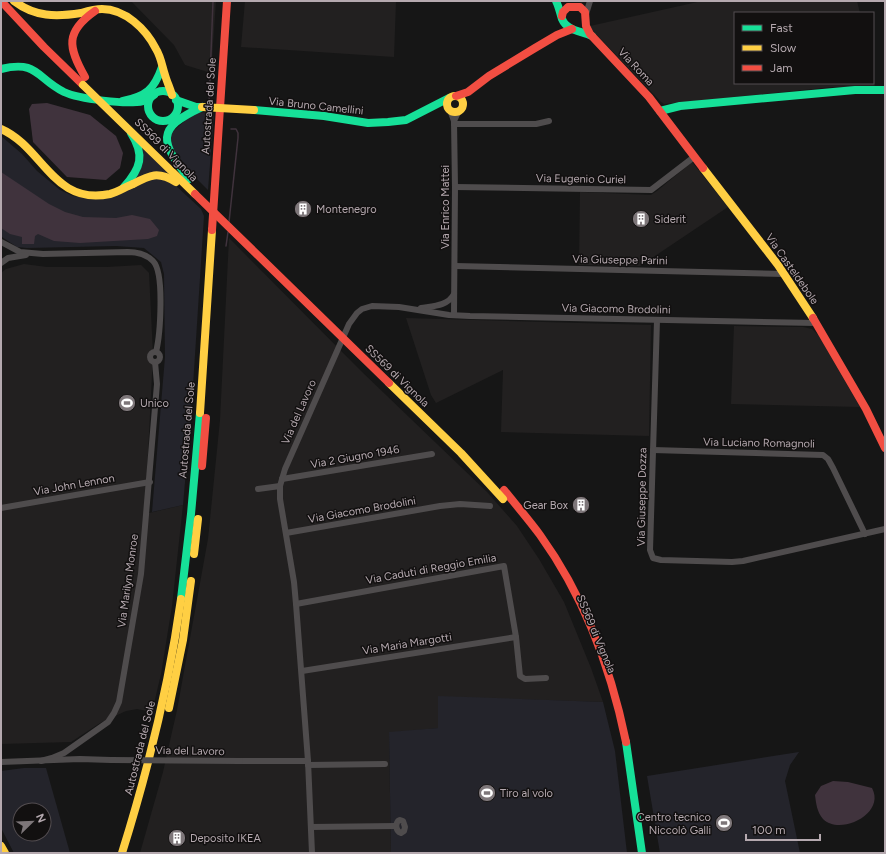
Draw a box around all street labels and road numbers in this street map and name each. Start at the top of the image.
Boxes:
street label: Via Roma [615,45,657,89]
street label: Autostrada del Sole [199,57,219,155]
street label: Via Bruno Camellini [268,95,364,117]
street label: SS569 di Vignola [132,116,200,184]
street label: Via Enrico Mattei [439,165,452,249]
street label: Via Eugenio Curiel [536,172,626,186]
street label: Via Casteldebole [763,231,821,307]
street label: Via Giuseppe Parini [572,253,668,267]
street label: Via Giacomo Brodolini [561,302,671,316]
street label: SS569 di Vignola [362,342,432,410]
street label: Via del Lavoro [279,378,319,446]
street label: Autostrada del Sole [176,381,198,479]
street label: Via Luciano Romagnoli [703,436,815,450]
street label: Via 2 Giugno 1946 [310,443,400,471]
street label: Via Giuseppe Dozza [635,448,649,546]
street label: Via John Lennon [32,471,116,499]
street label: Via Giacomo Brodolini [307,494,417,526]
street label: Via Marilyn Monroe [115,533,141,629]
street label: Via Caduti di Reggio Emilia [365,551,497,587]
street label: SS569 di Vignola [574,593,618,675]
street label: Via Maria Margotti [361,631,453,657]
street label: Autostrada del Sole [122,700,158,796]
street label: Via del Lavoro [155,744,225,758]

